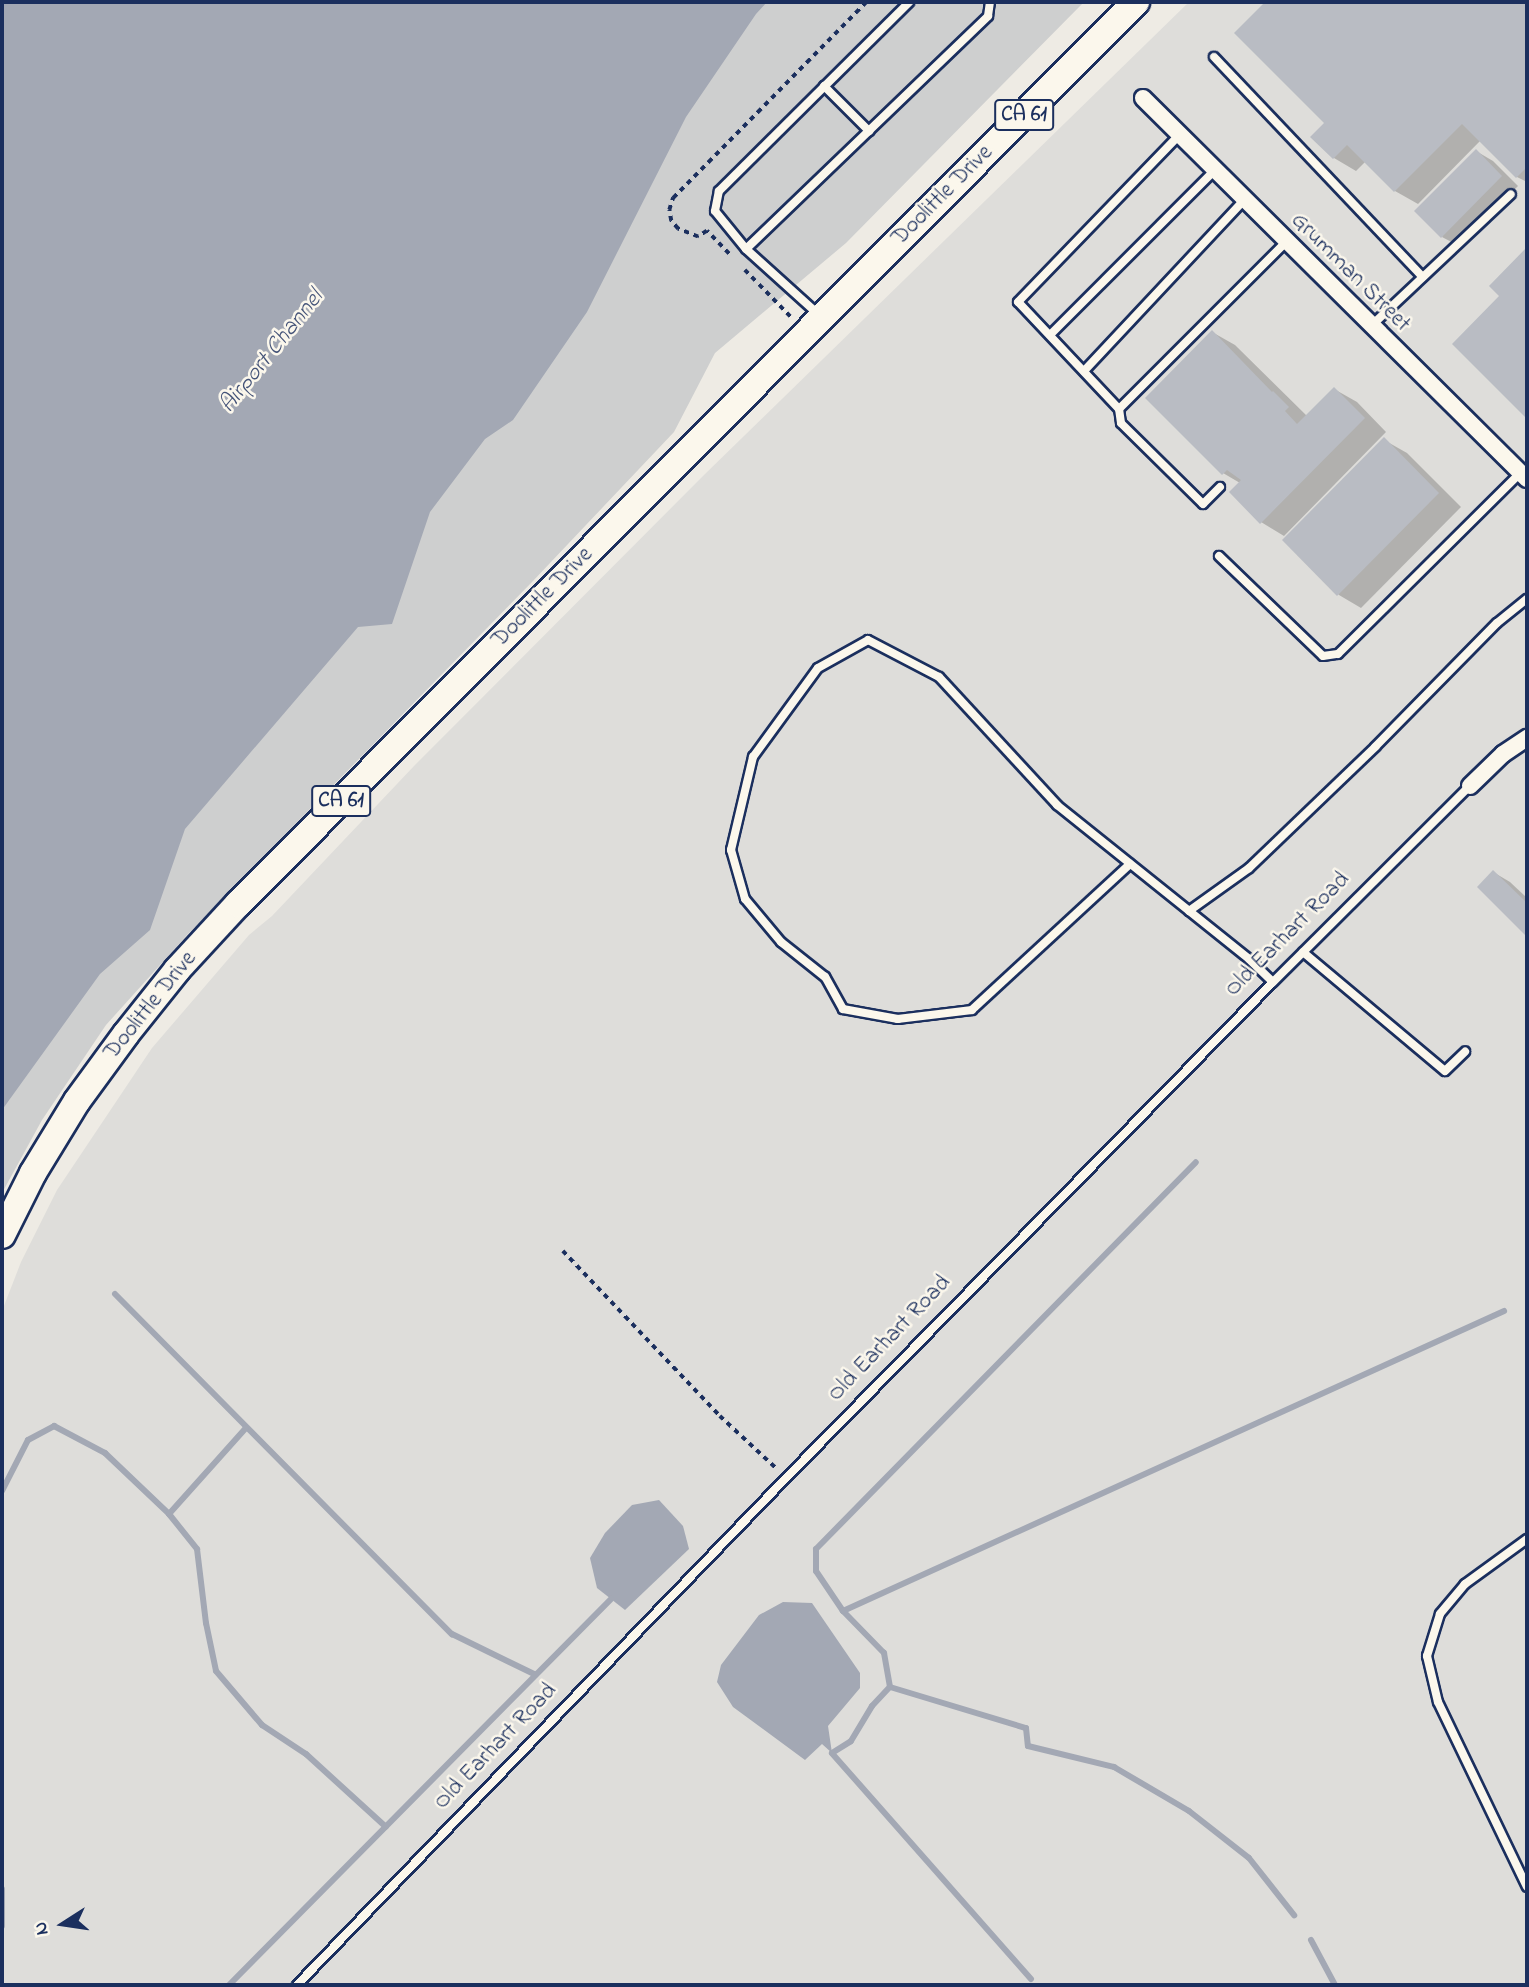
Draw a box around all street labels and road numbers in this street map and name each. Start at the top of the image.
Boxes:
road number: CA 61 [992,97,1056,132]
street label: Doolittle Drive [887,140,999,252]
street label: Grumman Street [1284,207,1416,339]
street label: Doolittle Drive [487,542,599,654]
road number: CA 61 [310,784,372,818]
street label: Old Earhart Road [1220,867,1356,1003]
street label: Doolittle Drive [99,946,203,1066]
street label: Old Earhart Road [823,1270,957,1408]
street label: Old Earhart Road [429,1678,563,1816]

